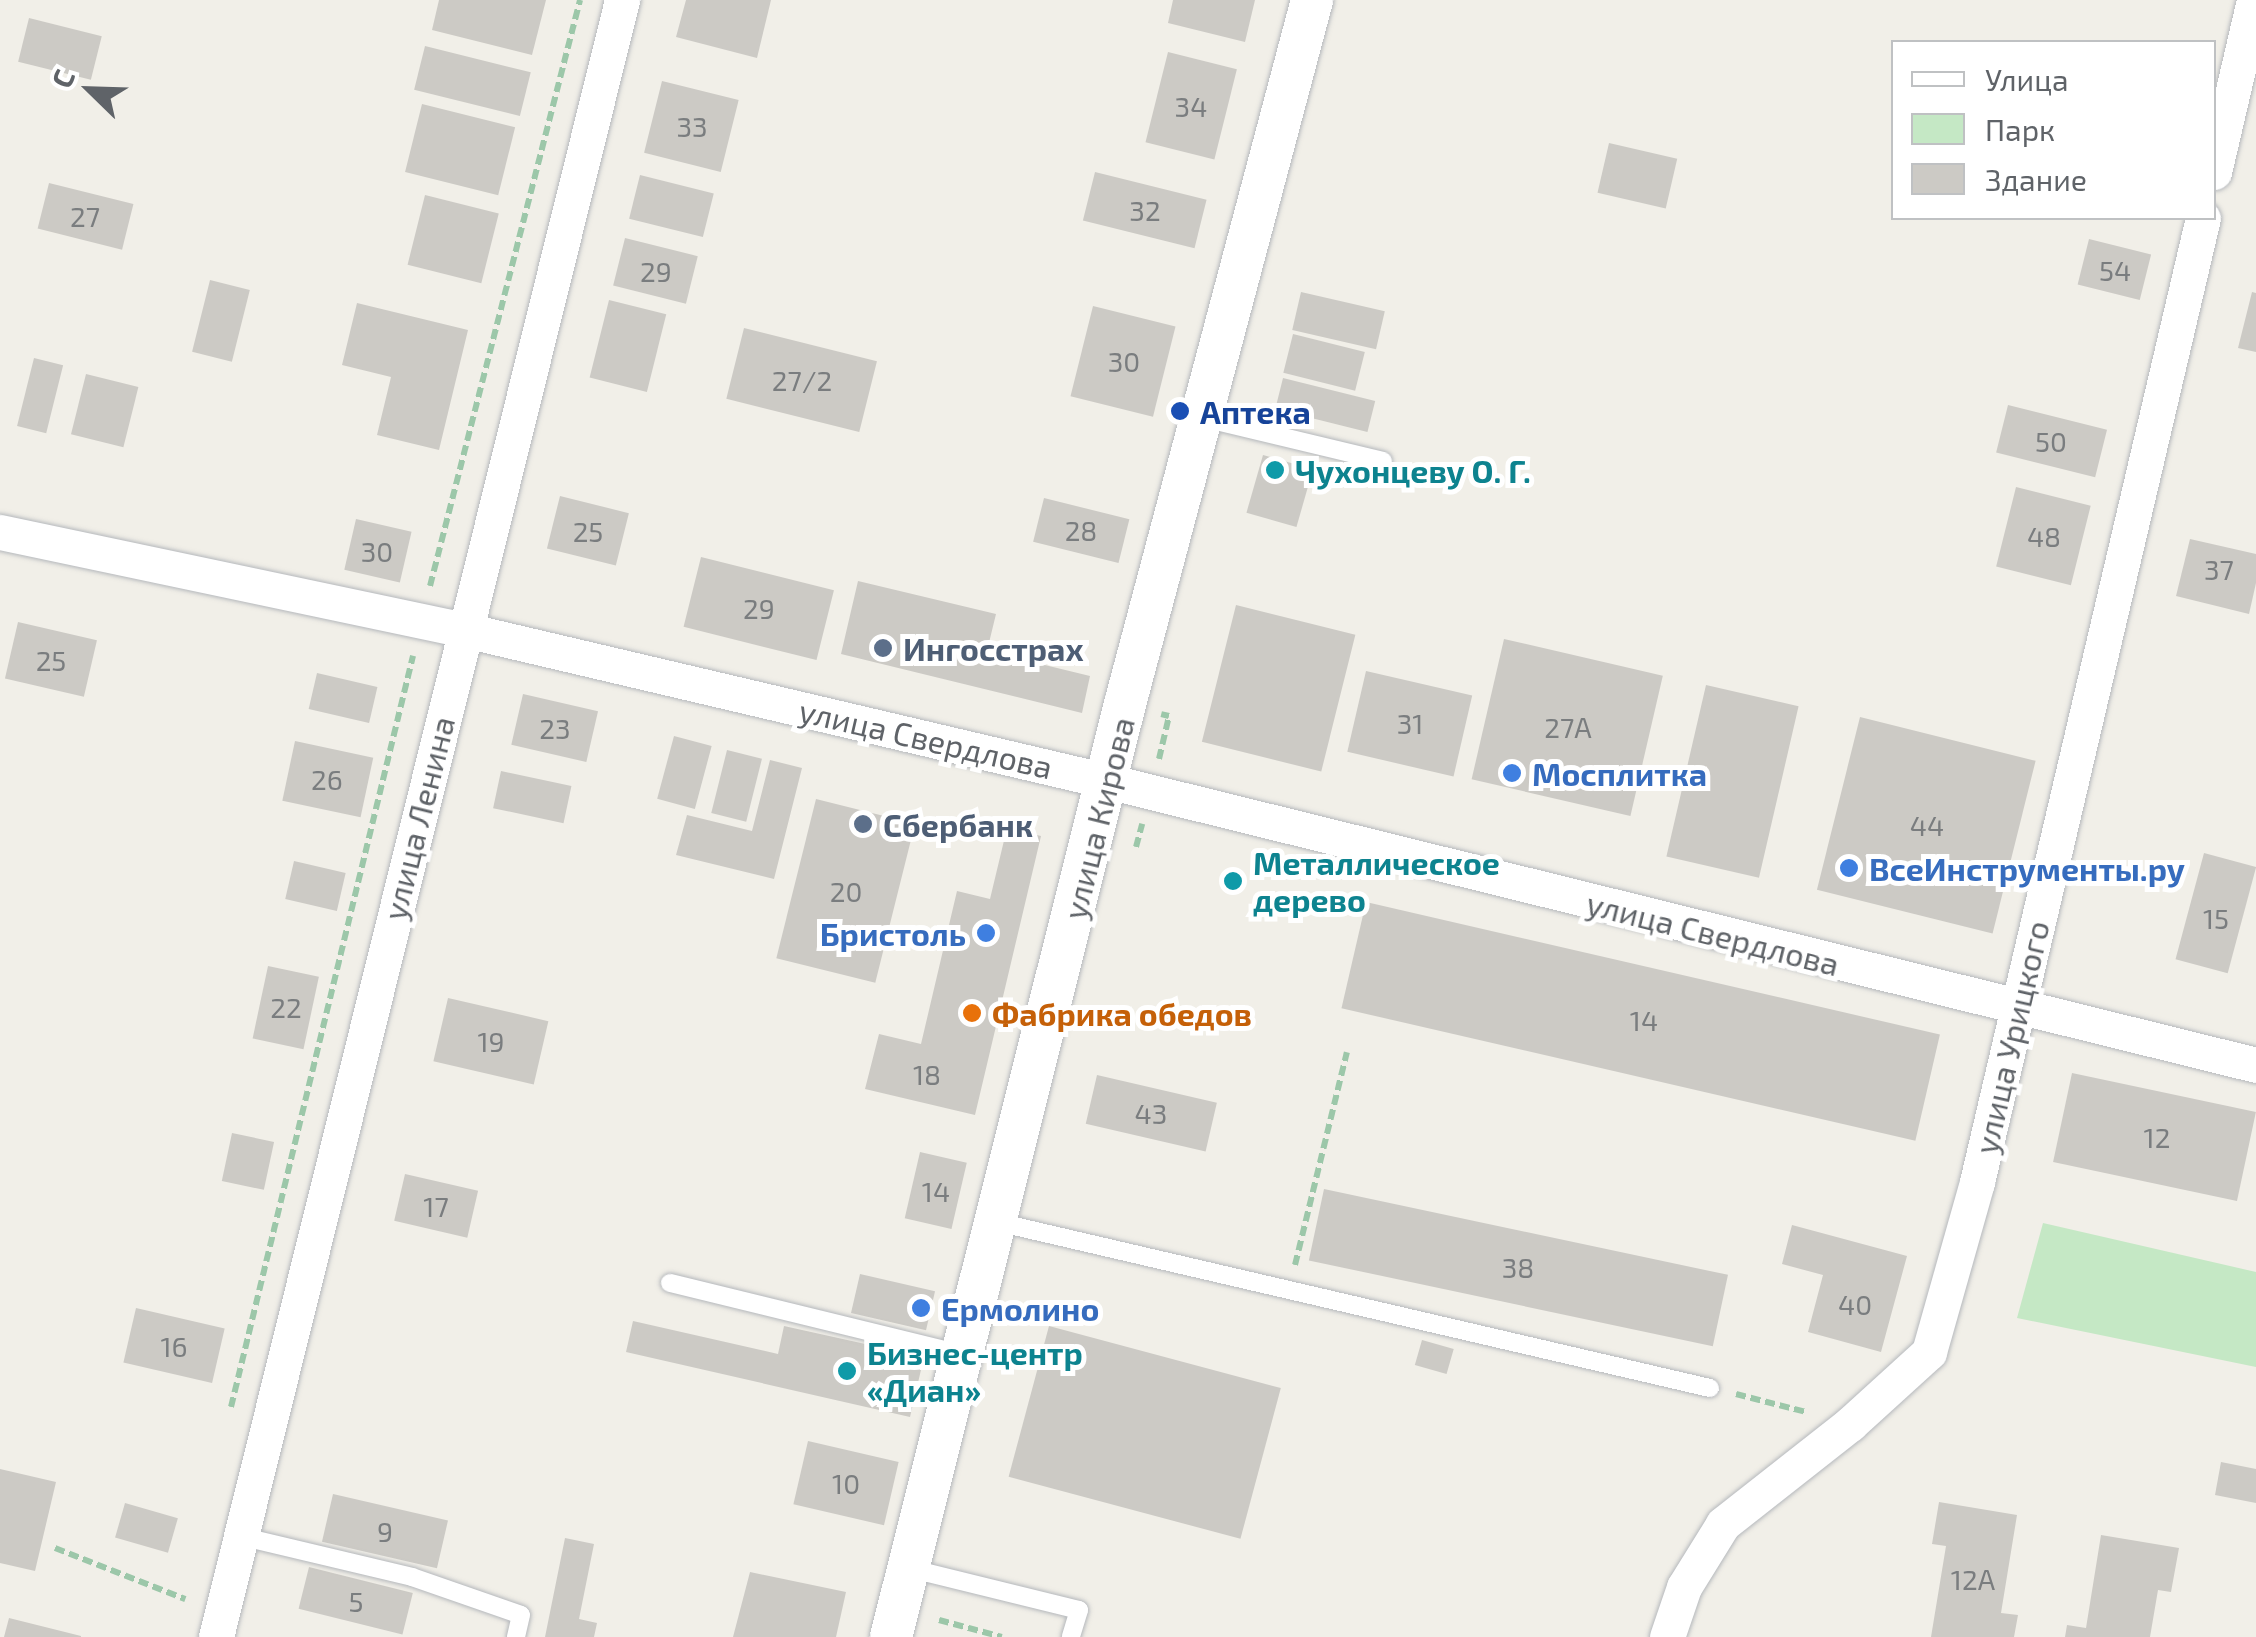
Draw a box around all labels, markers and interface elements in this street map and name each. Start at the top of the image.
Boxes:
north arrow [40,40,140,140]
legend [1891,40,2216,220]
text: Улица [1985,61,2069,97]
text: С [44,64,81,93]
house number: 34 [1175,89,1207,123]
house number: 33 [676,109,708,143]
text: Парк [1985,111,2055,147]
text: Здание [1985,161,2087,197]
house number: 32 [1129,193,1161,227]
house number: 27 [70,199,100,233]
house number: 54 [2099,253,2131,287]
house number: 29 [640,254,672,288]
house number: 30 [1108,344,1140,378]
house number: 27/2 [772,363,832,397]
place label: Аптека [1200,392,1311,430]
marker: Аптека [1169,400,1191,422]
house number: 50 [2035,424,2067,458]
place label: Чухонцеву О. Г. [1295,451,1531,489]
marker: Чухонцеву О. Г. [1264,459,1286,481]
house number: 28 [1065,513,1097,547]
house number: 25 [573,514,603,548]
house number: 48 [2027,519,2061,553]
house number: 30 [361,534,393,568]
house number: 37 [2204,552,2234,586]
house number: 29 [743,591,775,625]
place label: Ингосстрах [903,629,1084,667]
marker: Ингосстрах [872,637,894,659]
house number: 25 [36,643,66,677]
street label: улица Свердлова [796,690,1056,786]
house number: 31 [1397,706,1423,740]
house number: 27А [1544,710,1592,744]
house number: 23 [539,711,571,745]
street label: улица Ленина [374,712,462,924]
street label: улица Кирова [1054,713,1142,923]
place label: Мосплитка [1532,754,1707,792]
house number: 26 [311,762,343,796]
marker: Мосплитка [1501,762,1523,784]
place label: Сбербанк [883,805,1033,843]
house number: 44 [1910,808,1944,842]
marker: Сбербанк [852,813,874,835]
place label: Металлическое дерево [1253,844,1500,919]
place label: ВсеИнструменты.ру [1869,849,2185,887]
marker: ВсеИнструменты.ру [1838,857,1860,879]
marker: Металлическое дерево [1222,870,1244,892]
house number: 20 [830,874,862,908]
street label: улица Свердлова [1583,883,1843,983]
house number: 15 [2203,901,2229,935]
place label: Бристоль [820,914,966,952]
street label: улица Урицкого [1966,917,2056,1157]
marker: Бристоль [975,922,997,944]
house number: 22 [270,990,302,1024]
place label: Фабрика обедов [992,994,1252,1032]
marker: Фабрика обедов [961,1002,983,1024]
house number: 14 [1630,1003,1658,1037]
house number: 19 [477,1024,505,1058]
house number: 18 [913,1057,941,1091]
house number: 43 [1135,1096,1167,1130]
house number: 12 [2144,1120,2170,1154]
house number: 14 [922,1174,950,1208]
house number: 17 [423,1189,449,1223]
house number: 38 [1502,1250,1534,1284]
house number: 40 [1838,1287,1872,1321]
place label: Ермолино [941,1289,1099,1327]
marker: Ермолино [910,1297,932,1319]
house number: 16 [160,1329,188,1363]
place label: Бизнес-центр «Диан» [867,1334,1083,1409]
marker: Бизнес-центр «Диан» [836,1360,858,1382]
house number: 10 [832,1466,860,1500]
house number: 9 [377,1514,393,1548]
house number: 12А [1951,1562,1995,1596]
house number: 5 [348,1584,364,1618]

